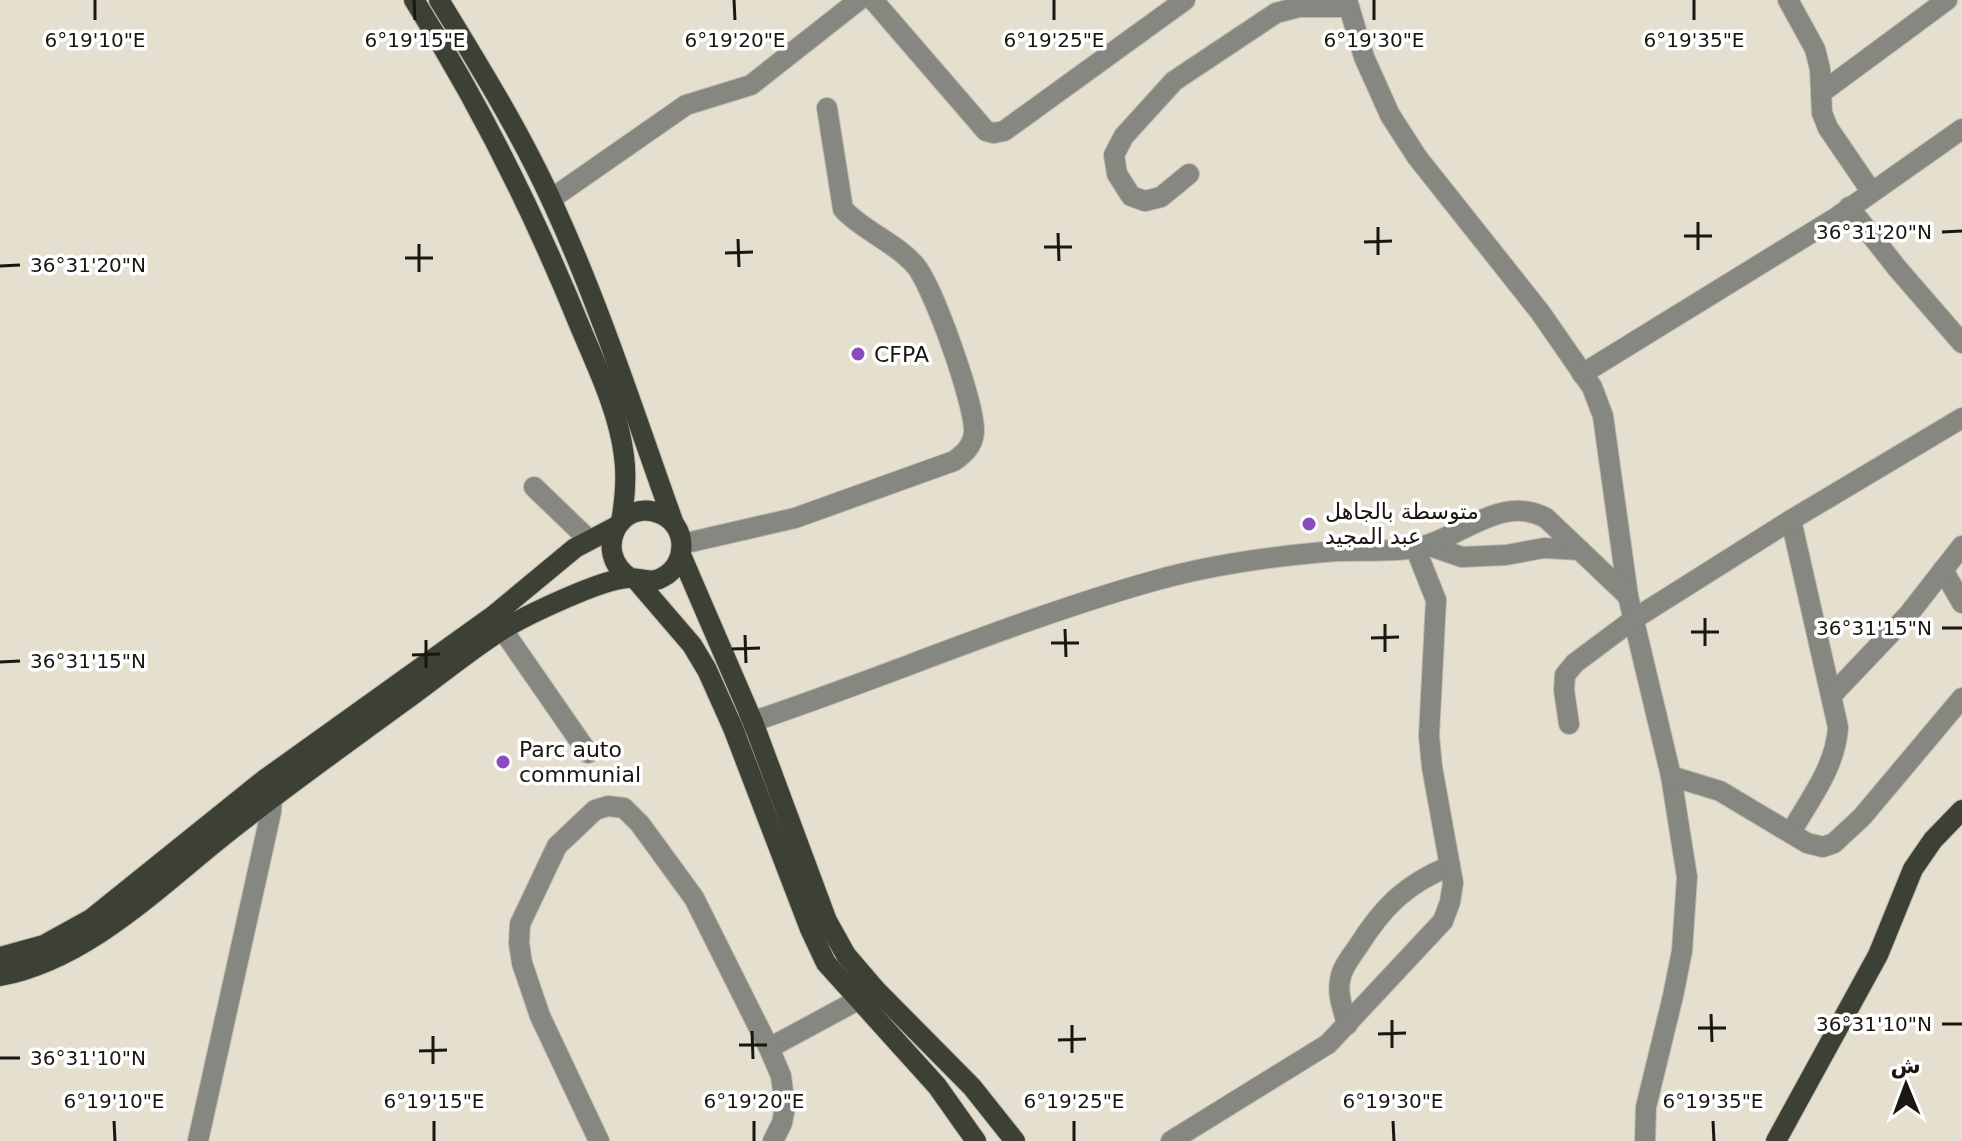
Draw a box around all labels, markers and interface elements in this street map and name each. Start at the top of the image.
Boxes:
text: 6°19'10"E [45,28,145,52]
text: 6°19'15"E [365,28,465,52]
text: 6°19'20"E [685,28,785,52]
text: 6°19'25"E [1004,28,1104,52]
text: 6°19'30"E [1324,28,1424,52]
text: 6°19'35"E [1644,28,1744,52]
text: 36°31'20"N [1816,220,1932,244]
text: 36°31'20"N [30,253,146,277]
place label: CFPA [874,342,929,367]
marker: CFPA [849,345,867,363]
place label: متوسطة بالجاهل عبد المجيد [1325,499,1479,549]
marker: متوسطة بالجاهل عبد المجيد [1300,515,1318,533]
text: 36°31'15"N [1816,616,1932,640]
text: 36°31'15"N [30,649,146,673]
place label: Parc auto communial [519,737,641,787]
marker: Parc auto communial [494,753,512,771]
text: 36°31'10"N [1816,1012,1932,1036]
north arrow [1866,1045,1946,1125]
text: 36°31'10"N [30,1046,146,1070]
text: ش [1890,1053,1921,1078]
text: 6°19'10"E [64,1089,164,1113]
text: 6°19'15"E [384,1089,484,1113]
text: 6°19'20"E [704,1089,804,1113]
text: 6°19'25"E [1024,1089,1124,1113]
text: 6°19'30"E [1343,1089,1443,1113]
text: 6°19'35"E [1663,1089,1763,1113]

